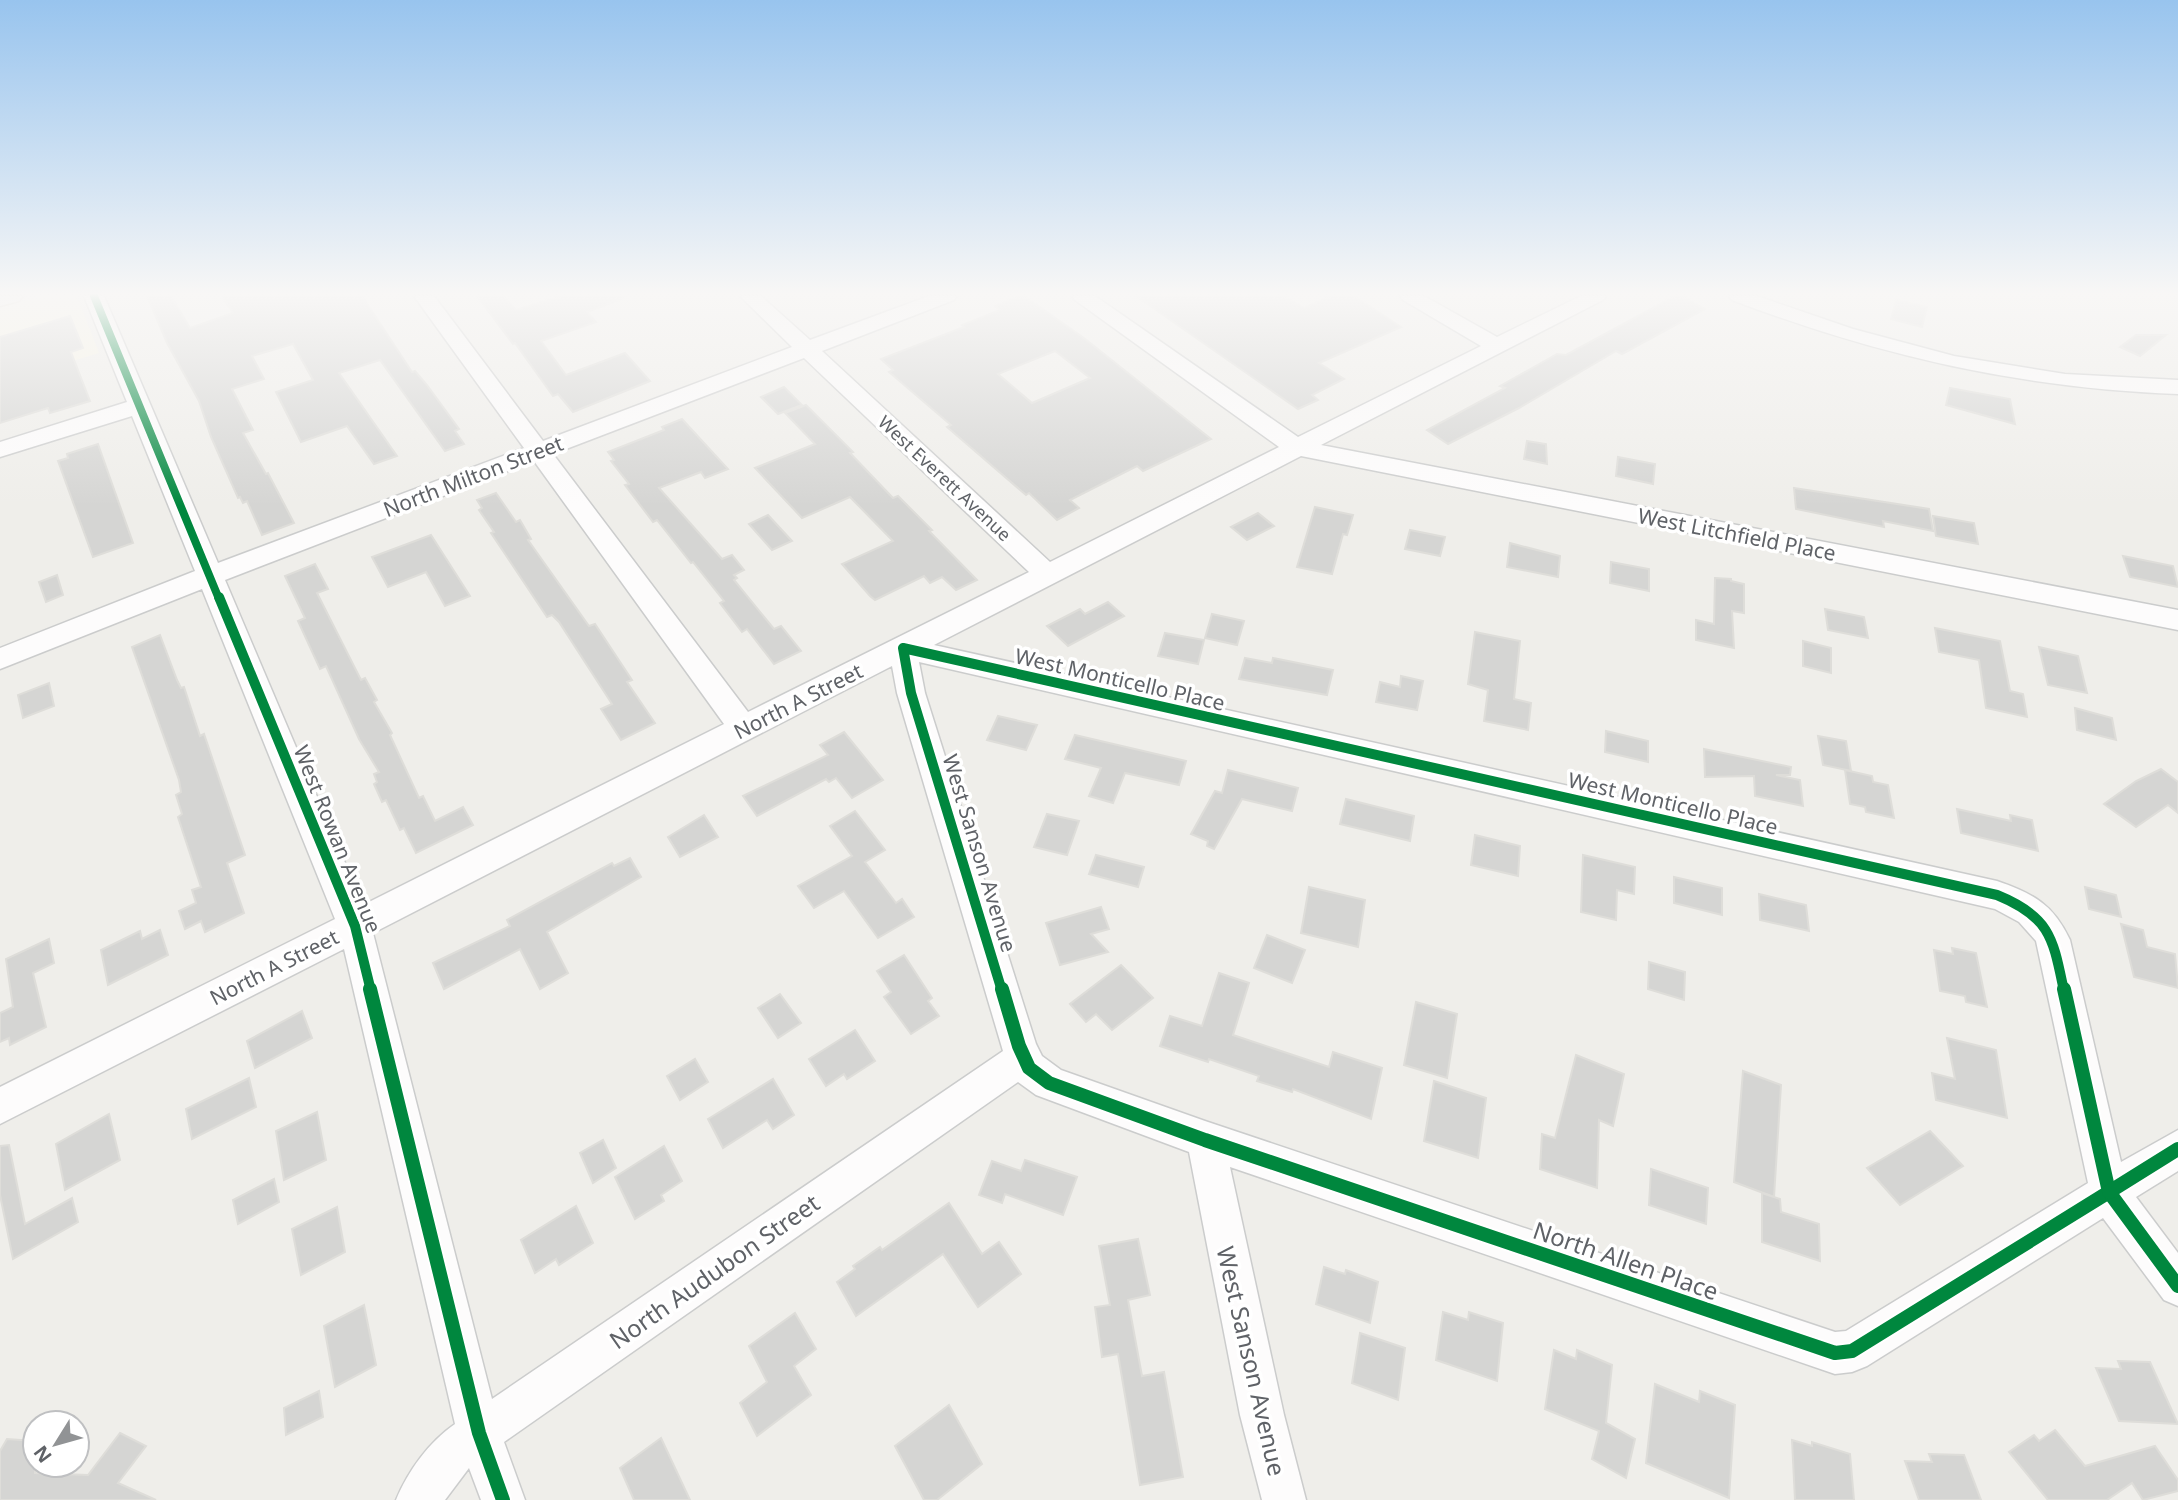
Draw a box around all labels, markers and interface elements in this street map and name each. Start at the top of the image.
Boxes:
street label: West Everett Avenue [873,410,1017,546]
street label: North Milton Street [379,429,567,523]
street label: West Litchfield Place [1636,501,1838,567]
street label: West Monticello Place [1012,641,1228,717]
street label: North A Street [729,656,867,745]
street label: West Rowan Avenue [288,741,388,937]
street label: West Sanson Avenue [937,751,1023,955]
street label: West Monticello Place [1565,765,1781,841]
street label: North A Street [205,922,343,1011]
street label: North Audubon Street [602,1186,826,1356]
street label: North Allen Place [1529,1213,1723,1307]
street label: West Sanson Avenue [1210,1243,1294,1479]
north arrow [21,1409,91,1479]
text: N [27,1440,57,1468]

